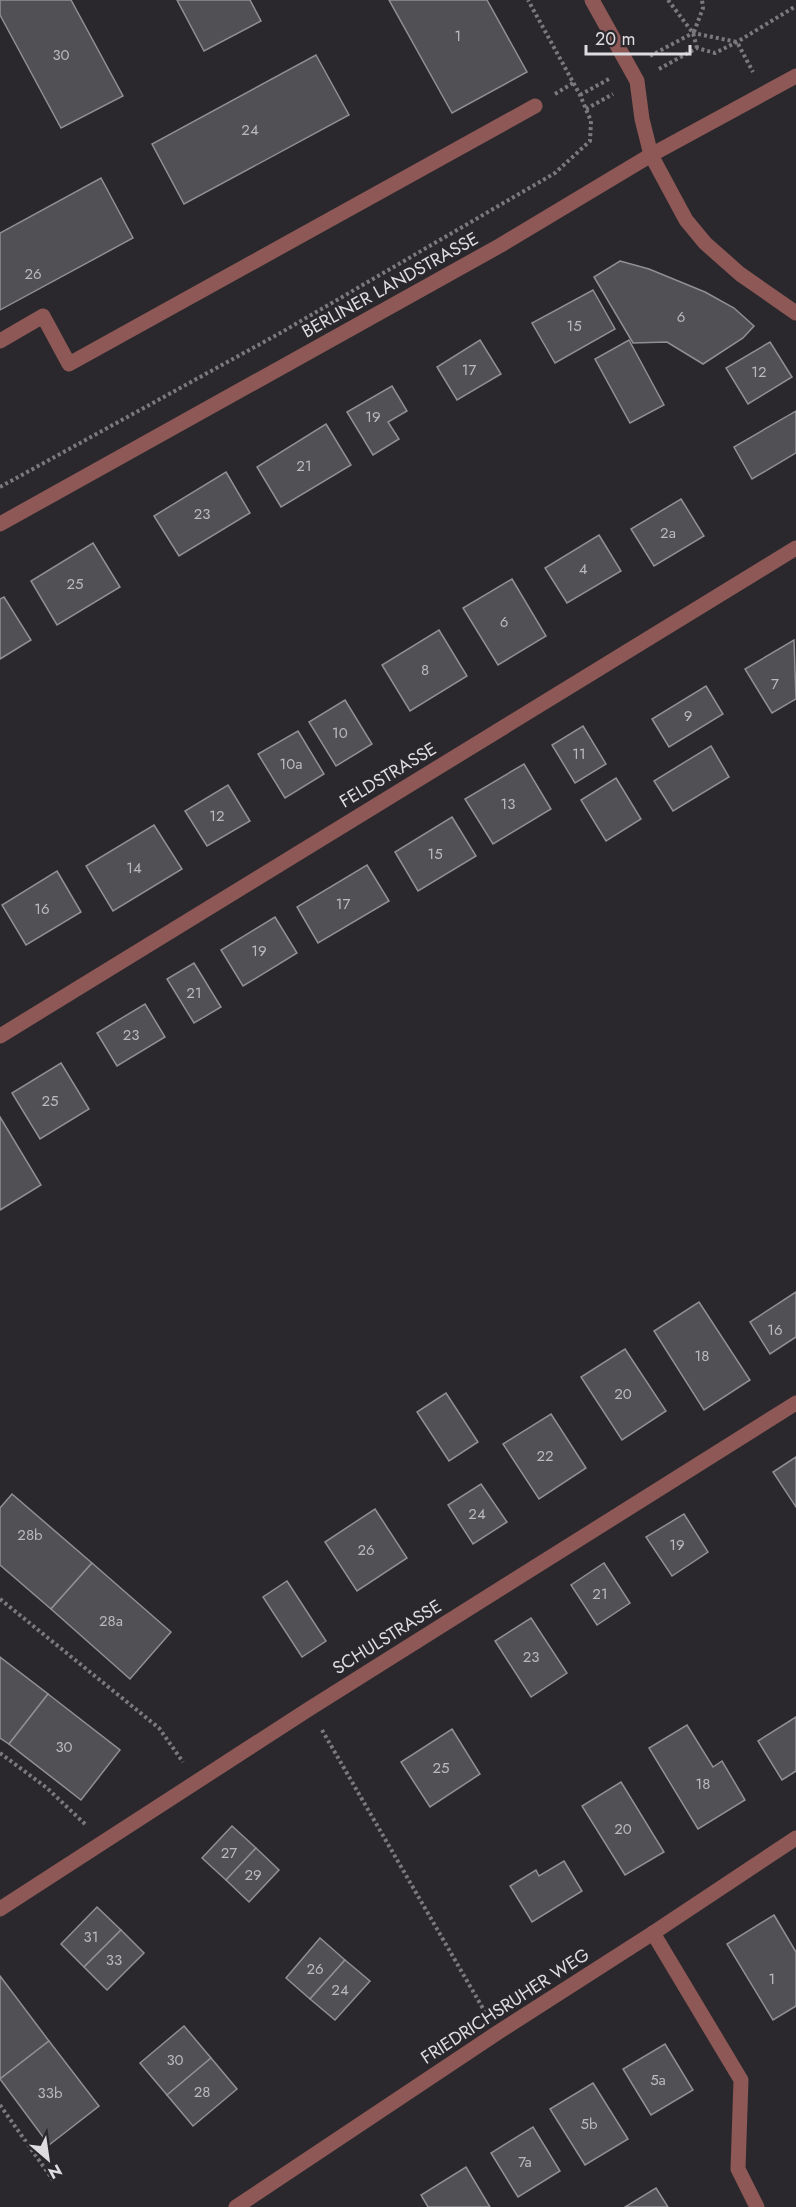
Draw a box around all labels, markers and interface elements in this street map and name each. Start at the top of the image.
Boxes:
scale bar [586,18,690,56]
house number: 1 [455,25,461,47]
text: 20 m [595,26,635,52]
house number: 30 [52,44,70,66]
house number: 24 [241,119,259,141]
street label: BERLINER LANDSTRASSE [297,226,483,344]
house number: 26 [24,263,42,285]
house number: 6 [677,306,685,328]
house number: 15 [566,315,582,337]
house number: 17 [462,359,476,381]
house number: 12 [751,361,767,383]
house number: 19 [365,406,381,428]
house number: 21 [296,455,312,477]
house number: 23 [194,503,210,525]
house number: 2a [660,522,676,544]
house number: 4 [579,558,588,580]
house number: 25 [67,573,84,595]
house number: 6 [500,611,508,633]
house number: 8 [421,659,429,681]
house number: 7 [771,673,779,695]
house number: 9 [684,705,692,727]
house number: 10 [332,722,348,744]
street label: FELDSTRASSE [335,736,441,814]
house number: 11 [572,743,586,765]
house number: 10a [280,753,302,775]
house number: 13 [501,793,515,815]
house number: 12 [209,805,225,827]
house number: 15 [427,843,443,865]
house number: 14 [126,857,142,879]
house number: 17 [336,893,350,915]
house number: 16 [34,898,50,920]
house number: 19 [251,940,267,962]
house number: 21 [186,982,202,1004]
house number: 23 [123,1024,139,1046]
house number: 25 [42,1090,59,1112]
house number: 16 [767,1319,783,1341]
house number: 18 [695,1345,709,1367]
house number: 20 [614,1383,632,1405]
house number: 22 [536,1445,554,1467]
house number: 24 [468,1503,486,1525]
house number: 28b [17,1524,43,1546]
house number: 19 [669,1534,685,1556]
house number: 26 [357,1539,375,1561]
house number: 21 [592,1583,608,1605]
street label: SCHULSTRASSE [327,1593,447,1681]
house number: 28a [99,1610,123,1632]
house number: 23 [523,1646,539,1668]
house number: 30 [55,1736,73,1758]
house number: 25 [433,1757,450,1779]
house number: 18 [696,1773,710,1795]
house number: 20 [614,1818,632,1840]
house number: 27 [221,1842,237,1864]
house number: 29 [244,1864,262,1886]
house number: 31 [84,1926,98,1948]
street label: FRIEDRICHSRUHER WEG [416,1942,595,2070]
house number: 33 [106,1949,122,1971]
house number: 26 [306,1958,324,1980]
house number: 1 [769,1968,775,1990]
house number: 24 [331,1979,349,2001]
house number: 30 [166,2049,184,2071]
house number: 5a [650,2069,666,2091]
house number: 28 [194,2081,210,2103]
house number: 33b [38,2082,63,2104]
house number: 5b [580,2113,598,2135]
north arrow [18,2129,78,2189]
house number: 7a [518,2151,532,2173]
text: N [44,2159,66,2185]

